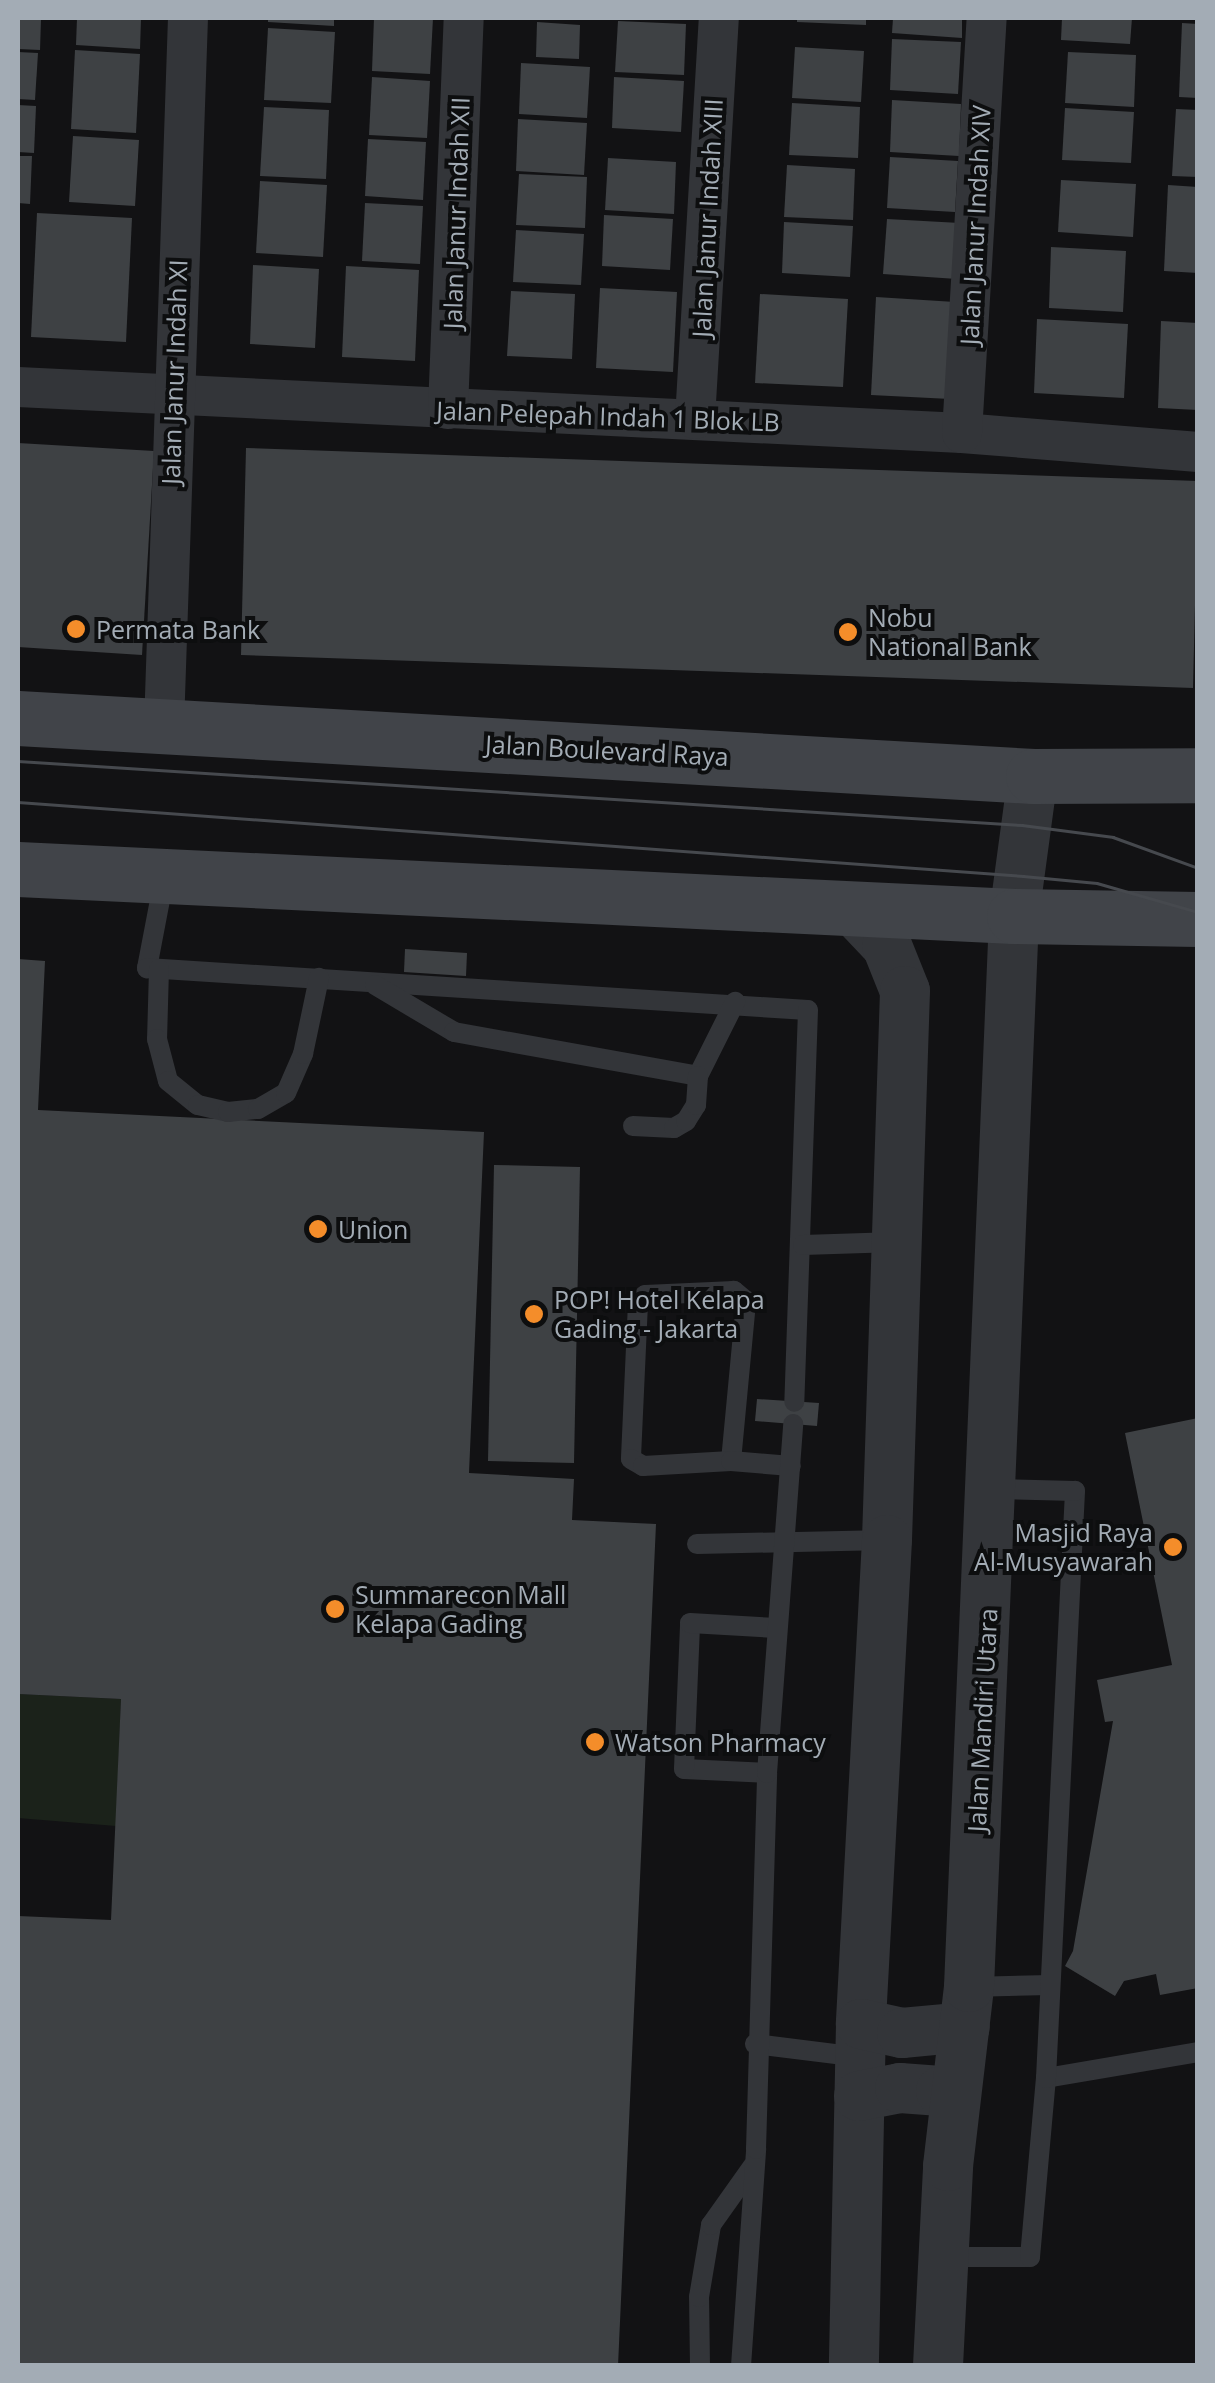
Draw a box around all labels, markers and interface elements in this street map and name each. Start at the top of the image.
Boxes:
street label: Jalan Janur Indah XII [437,96,475,330]
street label: Jalan Janur Indah XIII [686,98,728,338]
street label: Jalan Janur Indah XIV [954,104,996,346]
street label: Jalan Janur Indah XI [155,259,193,485]
street label: Jalan Pelepah Indah 1 Blok LB [436,395,780,437]
place label: Nobu National Bank [868,603,1032,662]
place label: Permata Bank [96,614,260,644]
marker: Permata Bank [65,618,87,640]
marker: Nobu National Bank [837,621,859,643]
street label: Jalan Boulevard Raya [485,729,729,771]
place label: Union [338,1214,408,1244]
marker: Union [307,1218,329,1240]
place label: POP! Hotel Kelapa Gading - Jakarta [554,1285,765,1344]
marker: POP! Hotel Kelapa Gading - Jakarta [523,1303,545,1325]
place label: Masjid Raya Al-Musyawarah [974,1518,1153,1577]
marker: Masjid Raya Al-Musyawarah [1162,1536,1184,1558]
place label: Summarecon Mall Kelapa Gading [355,1580,566,1639]
marker: Summarecon Mall Kelapa Gading [324,1598,346,1620]
street label: Jalan Mandiri Utara [961,1607,1003,1833]
place label: Watson Pharmacy [615,1727,826,1757]
marker: Watson Pharmacy [584,1731,606,1753]

